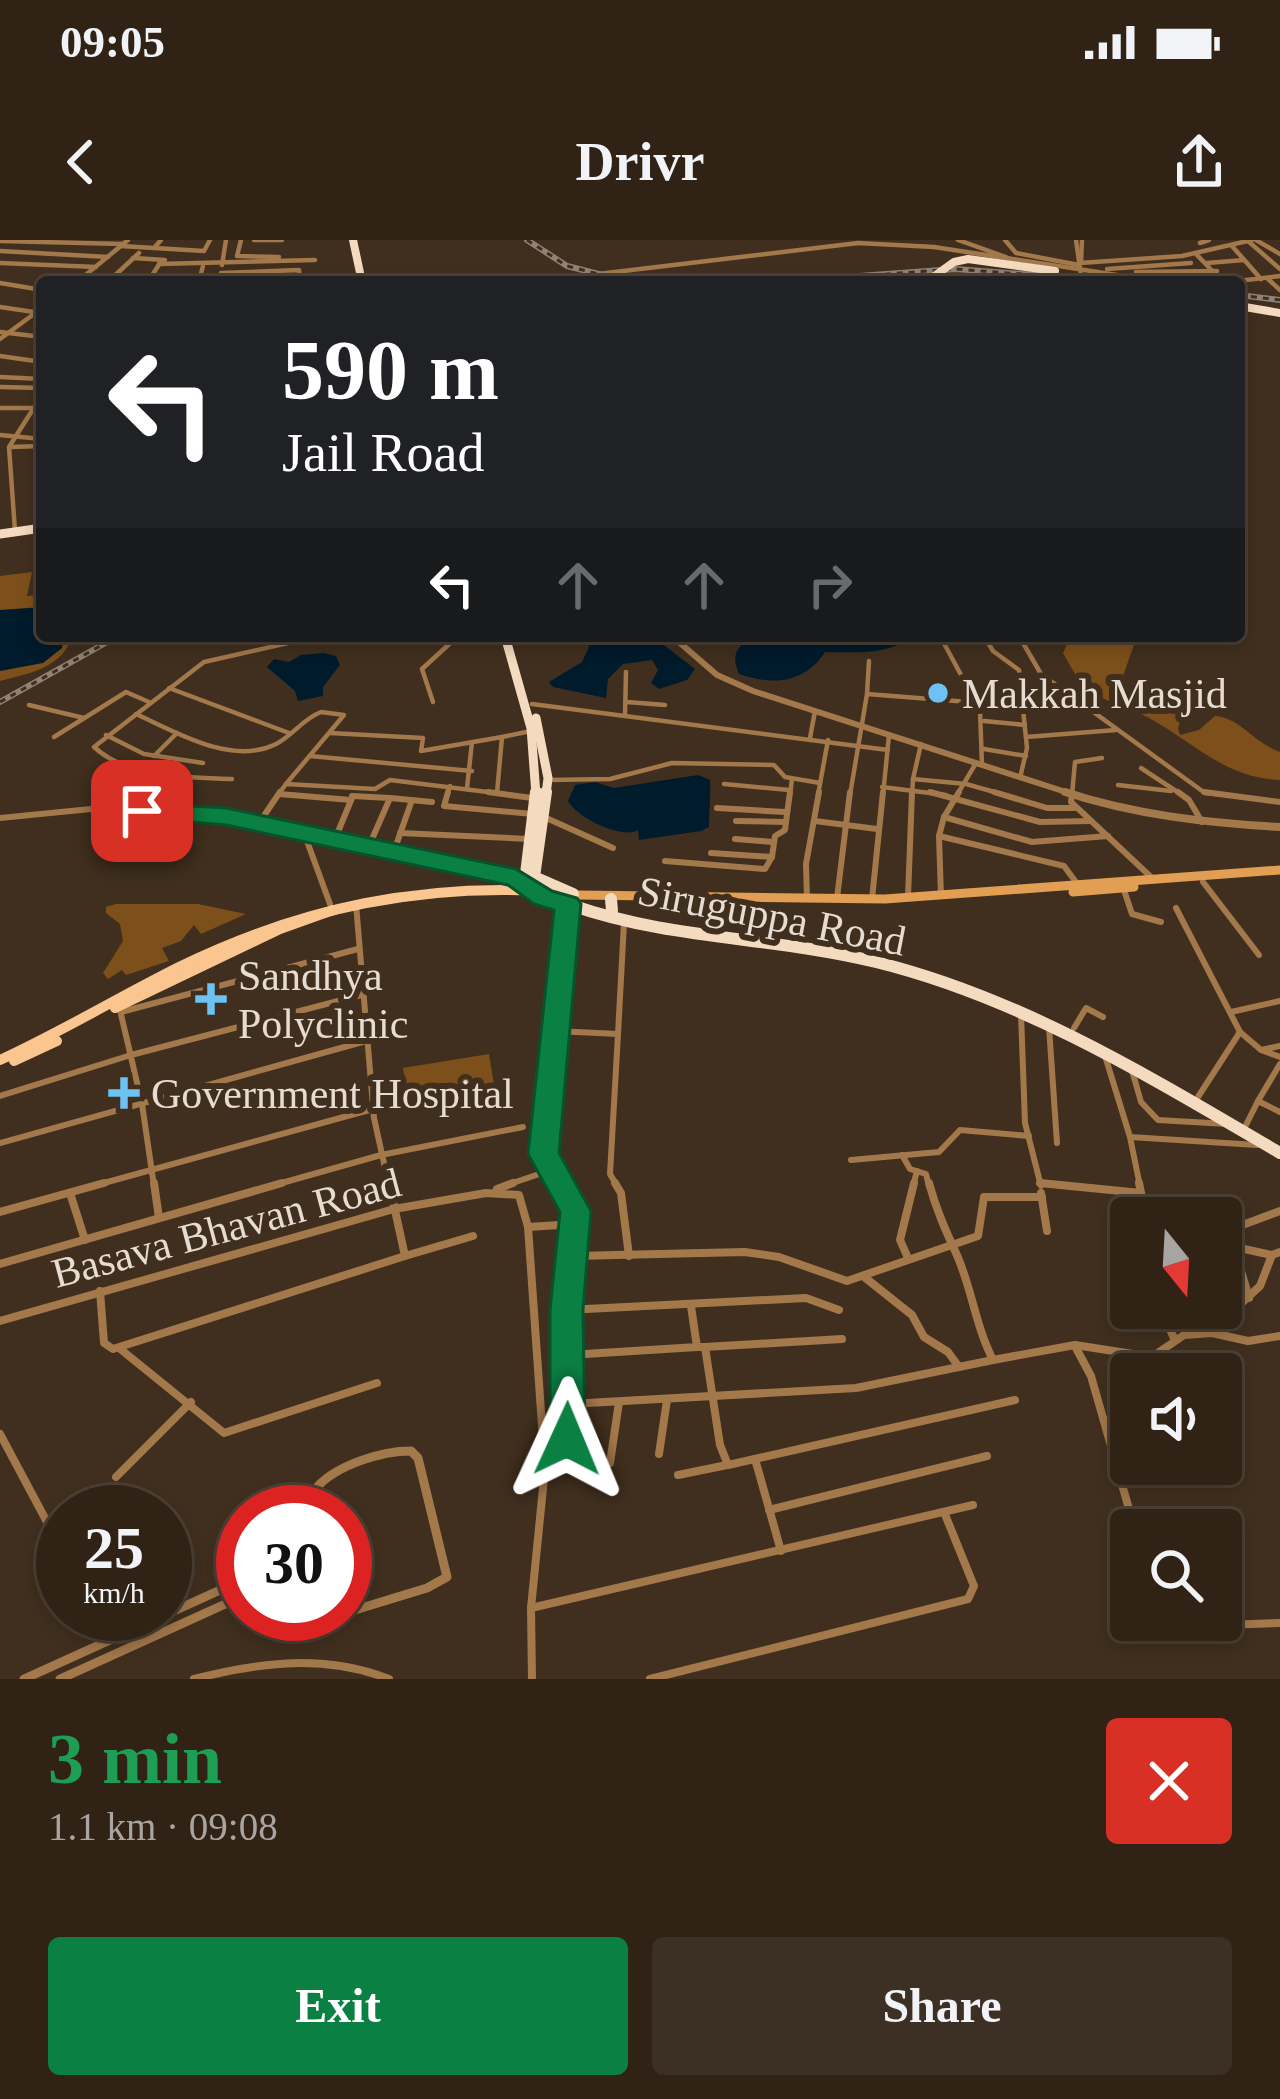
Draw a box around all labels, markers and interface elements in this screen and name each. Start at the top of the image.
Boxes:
text: 09:05 [60,17,165,67]
icon: back [48,129,114,195]
icon: share [1166,129,1232,195]
text: Drivr [576,132,704,192]
icon: left [84,324,240,480]
text: 590 m [282,324,499,417]
text: Jail Road [282,423,484,483]
icon: left [419,552,485,618]
icon: ahead [545,552,611,618]
icon: ahead [671,552,737,618]
icon: right [797,552,863,618]
place label: Makkah Masjid [962,671,1227,717]
marker: Makkah Masjid [925,680,951,706]
pin [91,760,193,862]
icon: arrive [109,778,175,844]
street label: Siruguppa Road [634,867,910,964]
place label: Sandhya Polyclinic [238,953,408,1047]
marker: Sandhya Polyclinic [195,983,227,1015]
place label: Government Hospital [151,1071,514,1117]
marker: Government Hospital [108,1077,140,1109]
street label: Basava Bhavan Road [47,1159,406,1297]
north arrow [1110,1197,1242,1329]
map controls [1110,1197,1242,1641]
button: sound [1110,1353,1242,1485]
position arrow [504,1376,630,1502]
speed limit sign: 30 [216,1485,372,1641]
button: search [1110,1509,1242,1641]
text: 25 [84,1515,144,1581]
text: km/h [83,1576,145,1609]
button: close [1106,1718,1232,1844]
text: 3 min [48,1719,222,1799]
text: 1.1 km · 09:08 [48,1805,278,1848]
button: Exit [48,1937,628,2075]
button: Share [652,1937,1232,2075]

